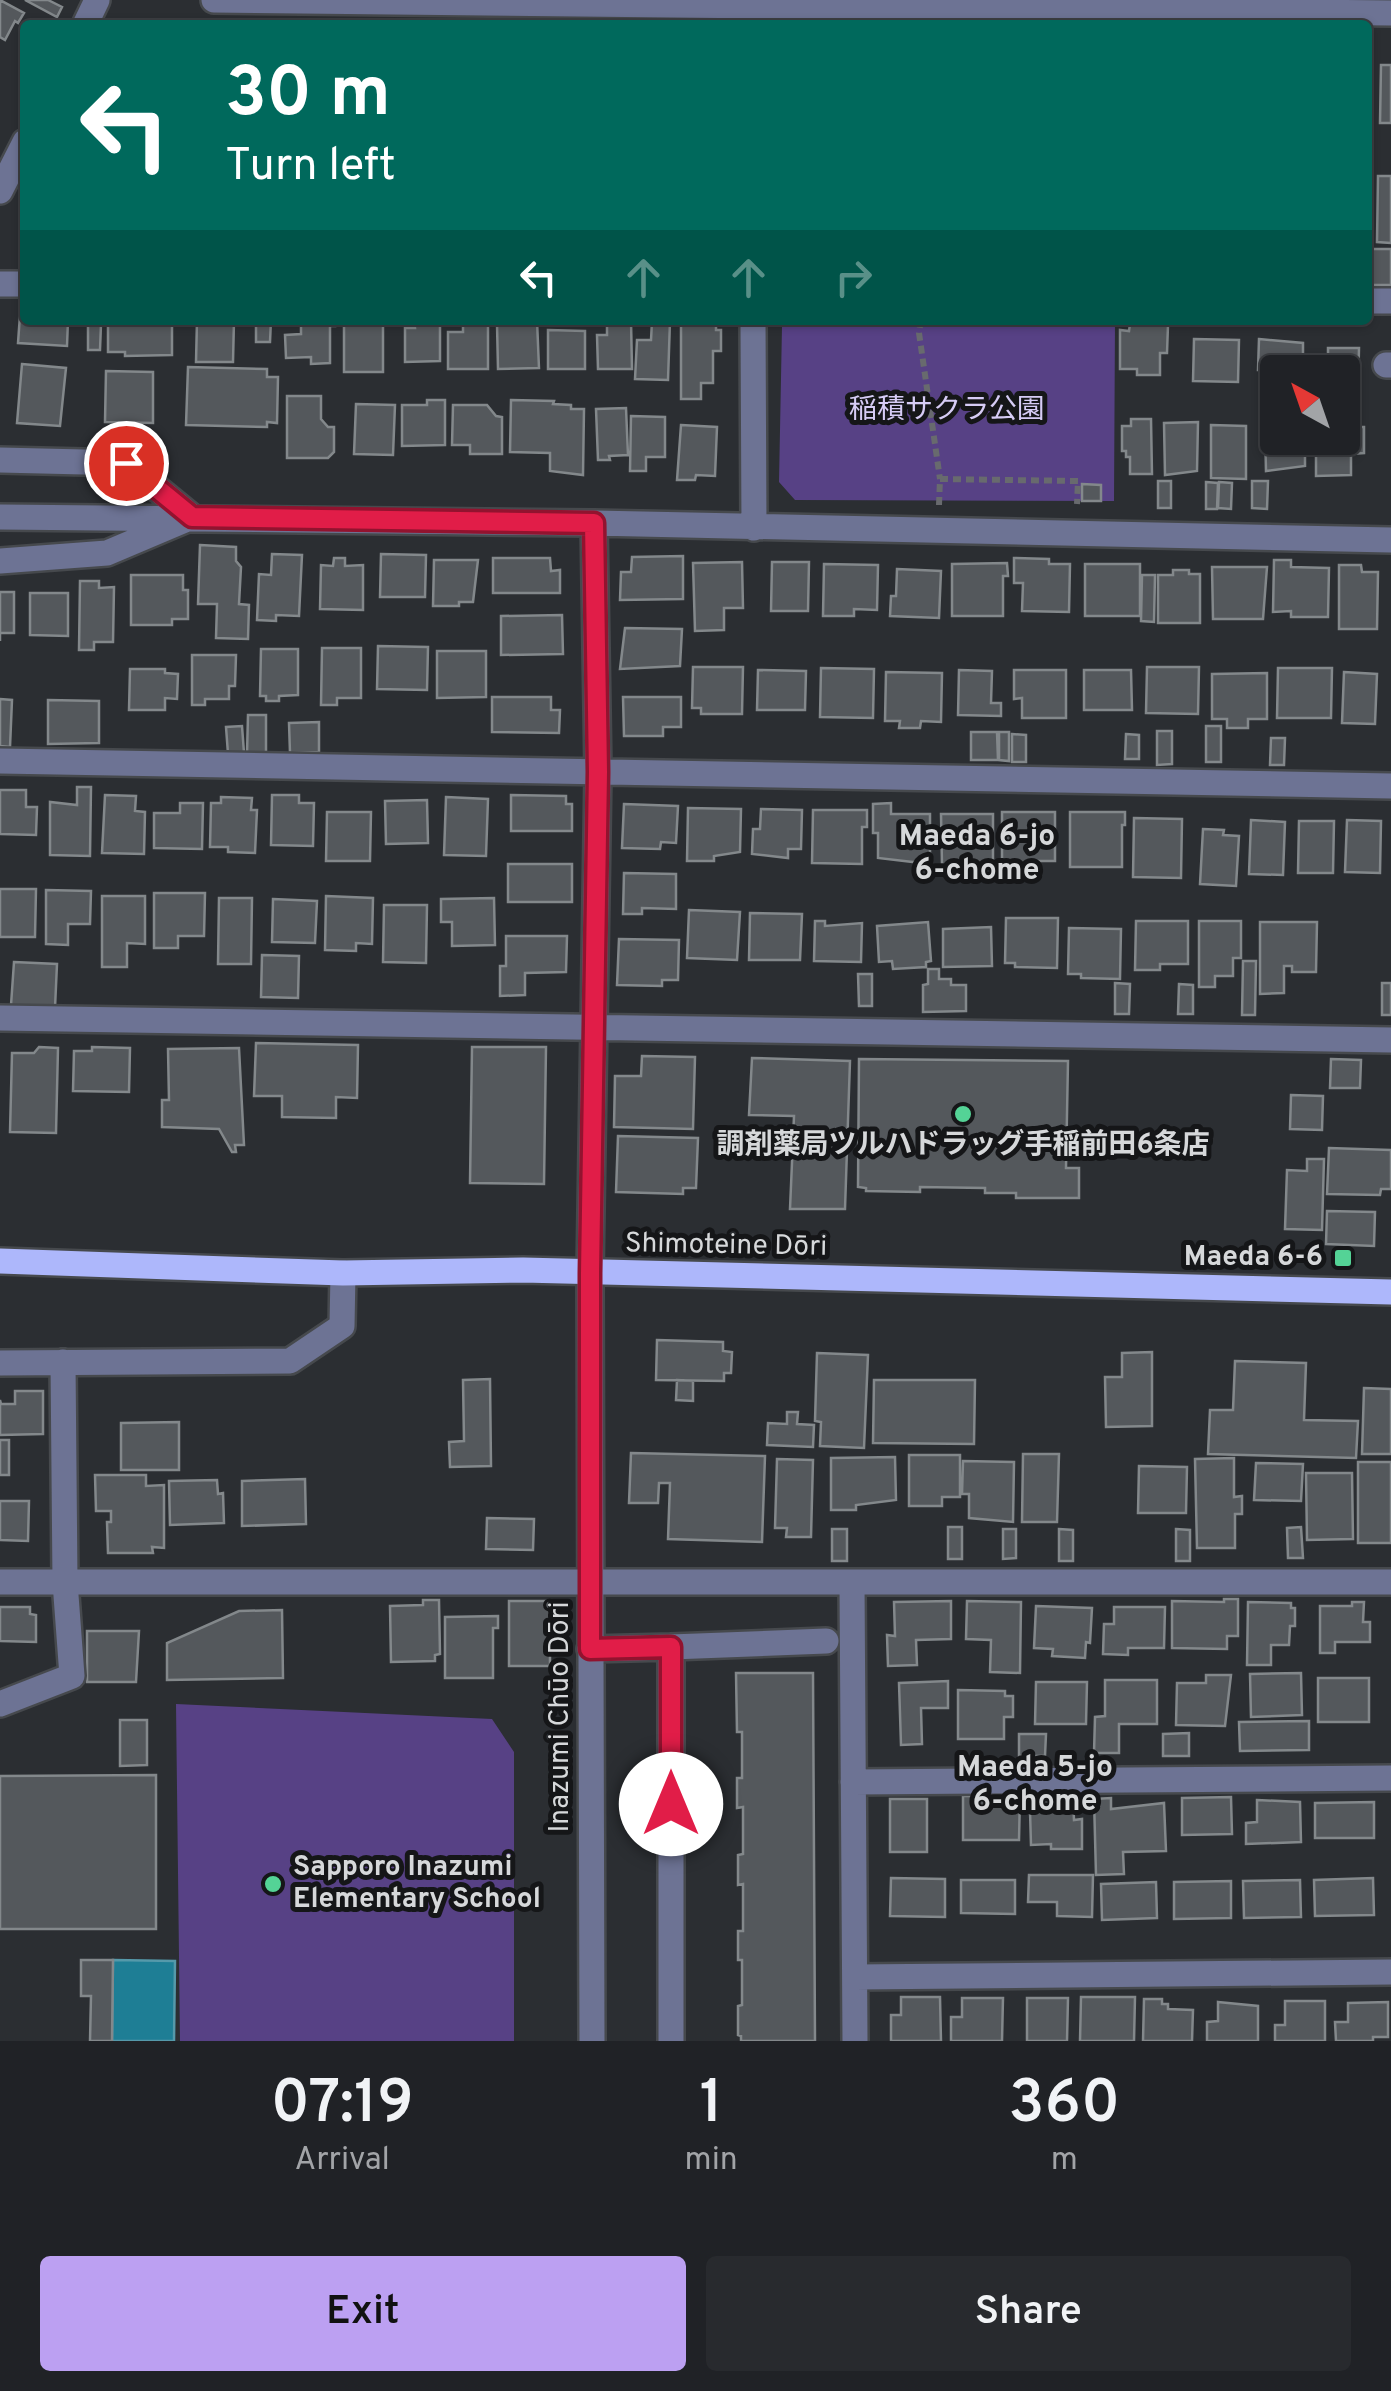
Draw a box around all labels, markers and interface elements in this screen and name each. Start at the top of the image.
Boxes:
text: 30 m [225,52,391,141]
icon: left [60,60,190,190]
text: Turn left [225,139,396,196]
icon: left [511,250,566,305]
icon: ahead [616,250,671,305]
icon: ahead [721,250,776,305]
icon: right [826,250,881,305]
north arrow [1260,355,1360,455]
map controls [1260,355,1360,455]
park label: 稲積サクラ公園 [849,393,1045,429]
pin [84,421,169,506]
icon: arrive [99,436,154,491]
district label: Maeda 6-jo 6-chome [899,819,1055,890]
marker: 調剤薬局ツルハドラッグ手稲前田6条店 [952,1103,974,1125]
place label: 調剤薬局ツルハドラッグ手稲前田6条店 [716,1128,1210,1164]
street label: Shimoteine Dōri [624,1226,828,1266]
place label: Maeda 6-6 [1184,1240,1323,1276]
marker: Maeda 6-6 [1332,1247,1354,1269]
street label: Inazumi Chūo Dōri [543,1601,579,1833]
district label: Maeda 5-jo 6-chome [957,1750,1113,1821]
position arrow [619,1752,723,1856]
place label: Sapporo Inazumi Elementary School [293,1850,541,1918]
marker: Sapporo Inazumi Elementary School [262,1873,284,1895]
text: 07:19 [271,2068,414,2144]
text: 1 [699,2068,723,2144]
text: 360 [1009,2068,1120,2144]
text: Arrival [295,2141,390,2181]
text: min [685,2141,738,2181]
text: m [1051,2141,1078,2181]
button: Exit [40,2256,686,2371]
button: Share [706,2256,1351,2371]

